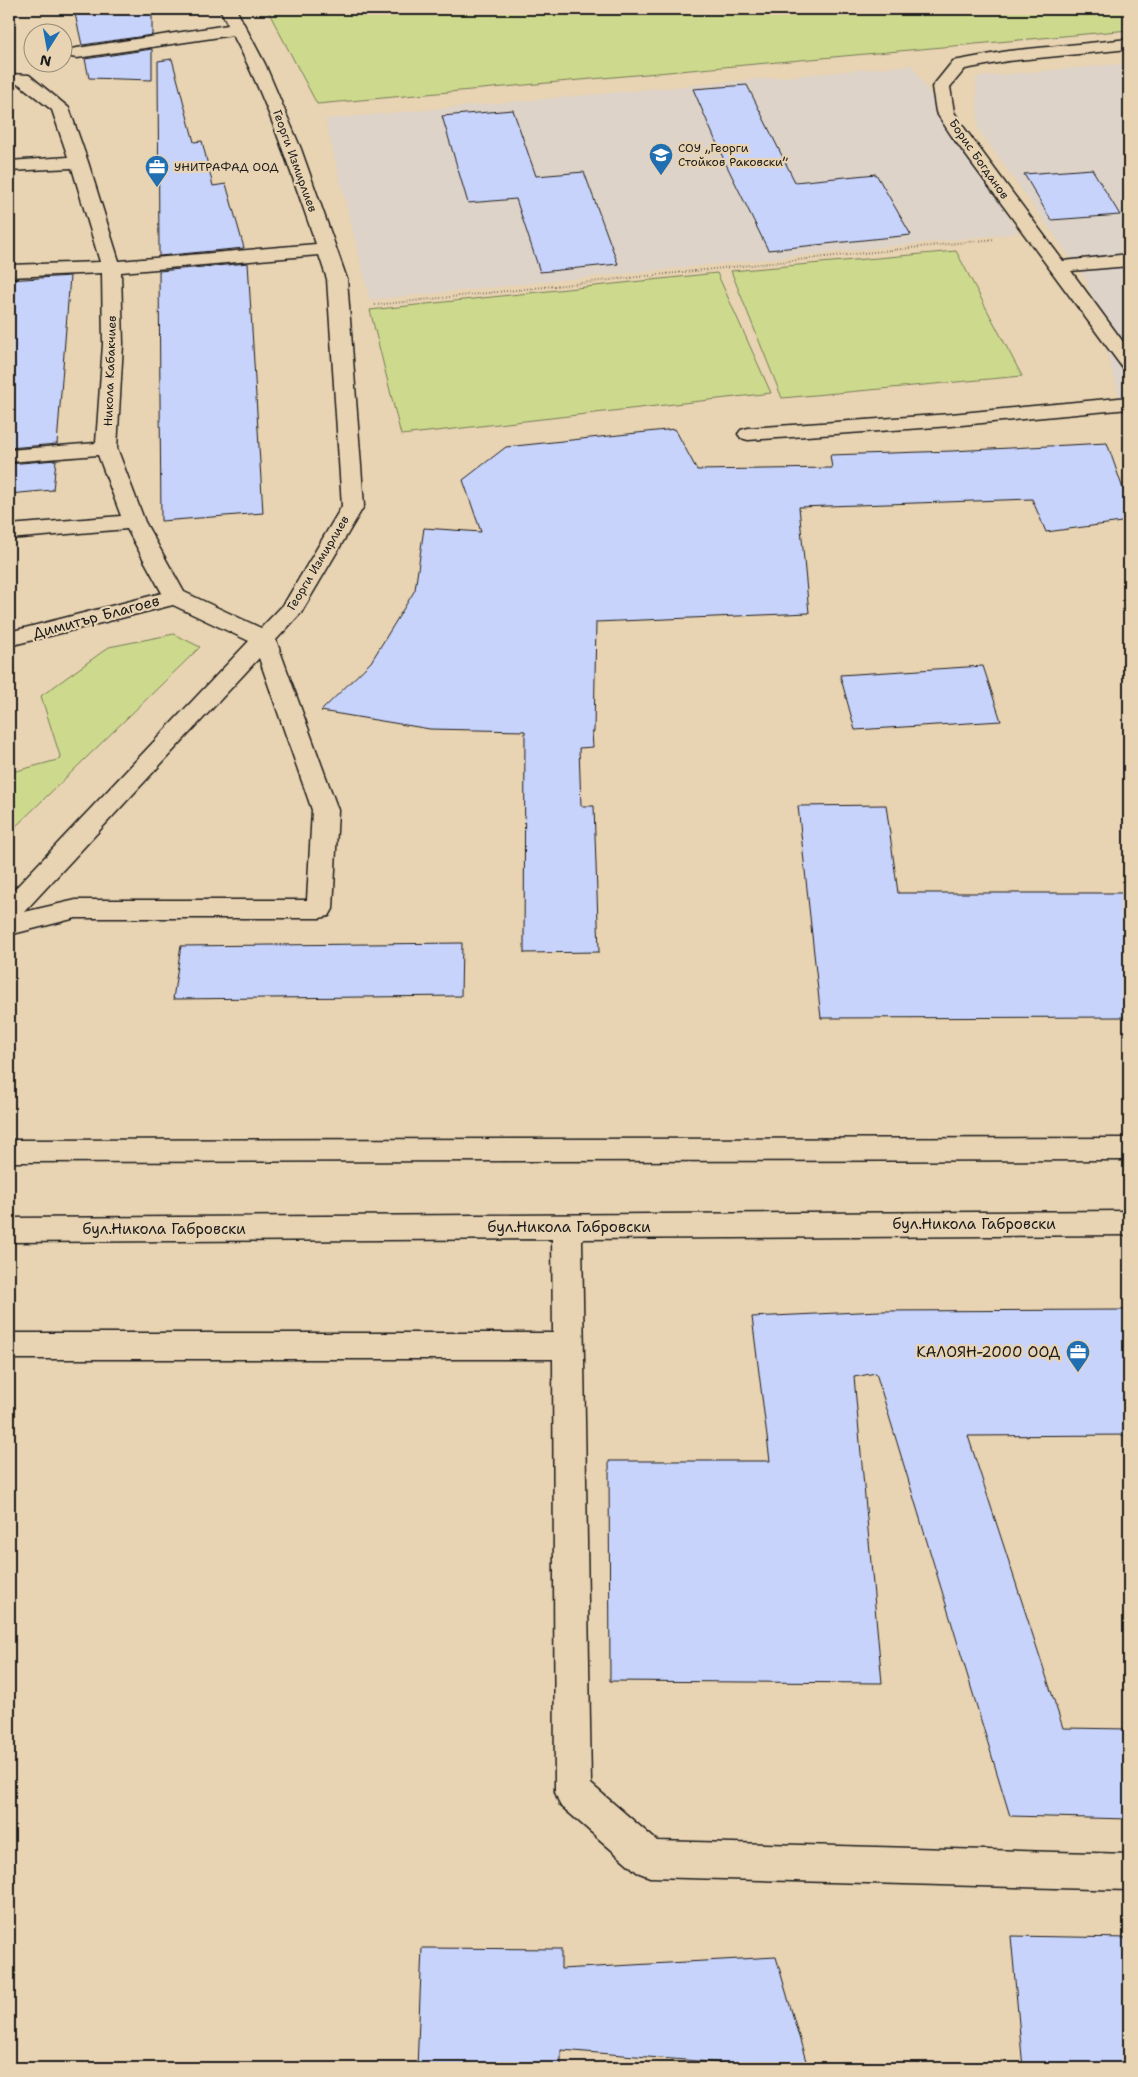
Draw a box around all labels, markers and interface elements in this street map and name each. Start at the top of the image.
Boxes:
north arrow [22,22,72,72]
text: N [38,51,53,71]
street label: Георги Измирлиев [269,108,321,214]
street label: Борис Богданов [945,116,1013,202]
place label: СОУ „Георги Стойков Раковски” [678,140,788,170]
school or university icon: СОУ „Георги Стойков Раковски” [648,142,674,176]
office icon: УНИТРАФАД ООД [144,154,170,188]
place label: УНИТРАФАД ООД [174,159,278,175]
street label: Никола Кабакчиев [100,315,120,427]
street label: Георги Измирлиев [283,513,353,613]
street label: Димитър Благоев [30,590,162,644]
street label: бул.Никола Габровски [892,1214,1056,1234]
street label: бул.Никола Габровски [487,1217,651,1237]
street label: бул.Никола Габровски [82,1219,246,1239]
office icon: КАЛОЯН-2000 ООД [1065,1339,1091,1373]
place label: КАЛОЯН-2000 ООД [916,1342,1061,1362]

